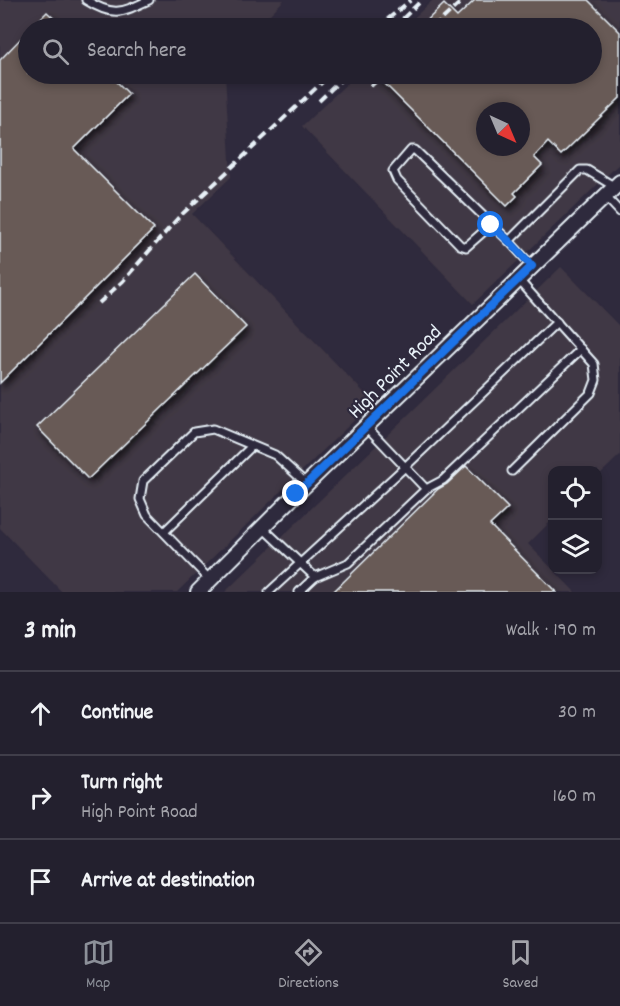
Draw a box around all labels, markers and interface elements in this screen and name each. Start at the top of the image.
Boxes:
search box [18,18,602,84]
icon: search [39,35,72,68]
text: Search here [87,36,186,67]
north arrow [476,102,530,156]
route start [477,211,503,237]
street label: High Point Road [342,319,450,427]
map controls [548,466,602,574]
button: locate [548,466,602,520]
route end [282,480,308,506]
button: layers [548,520,602,574]
text: 3 min [24,613,76,650]
text: Walk · 190 m [506,617,596,645]
icon: ahead [24,697,57,730]
text: Continue [81,698,153,729]
text: 30 m [558,699,596,727]
text: Turn right [81,768,163,799]
icon: right [24,781,57,814]
text: 160 m [553,783,596,811]
text: High Point Road [81,799,198,827]
icon: arrive [24,865,57,898]
text: Arrive at destination [81,866,255,897]
tab: Map [82,936,115,995]
tab: Directions [278,936,339,995]
tab: Saved [502,936,538,995]

